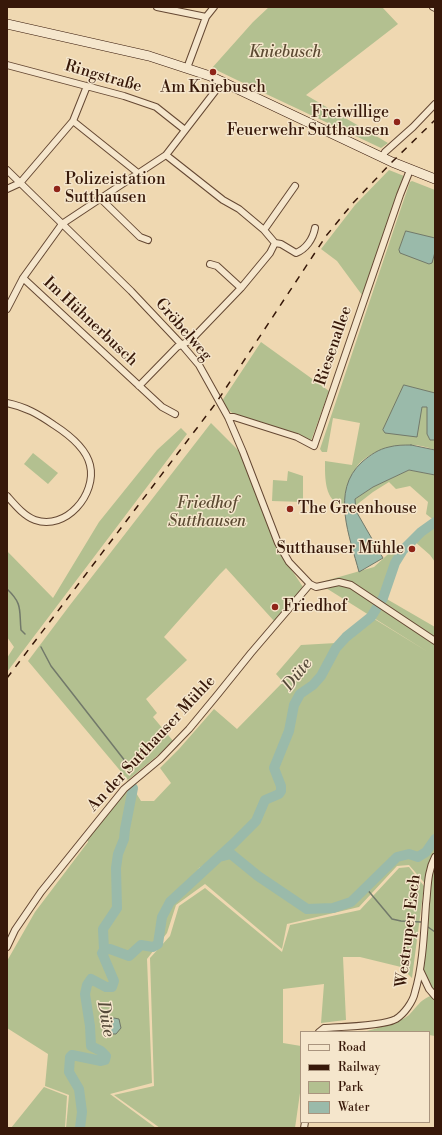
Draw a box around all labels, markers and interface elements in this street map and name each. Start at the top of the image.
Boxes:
park label: Kniebusch [249,43,321,63]
street label: Ringstraße [62,57,144,97]
marker: Am Kniebusch [208,67,218,77]
place label: Am Kniebusch [160,78,266,98]
place label: Freiwillige Feuerwehr Sutthausen [227,103,389,141]
marker: Freiwillige Feuerwehr Sutthausen [392,117,402,127]
place label: Polizeistation Sutthausen [65,170,166,208]
marker: Polizeistation Sutthausen [52,184,62,194]
street label: Im Hühnerbusch [39,273,141,371]
street label: Gröbelweg [151,295,215,365]
street label: Riesenallee [311,304,357,388]
park label: Friedhof Sutthausen [168,494,246,532]
place label: The Greenhouse [298,499,417,519]
marker: The Greenhouse [285,504,295,514]
place label: Sutthauser Mühle [277,539,404,559]
marker: Sutthauser Mühle [407,544,417,554]
place label: Friedhof [283,597,347,617]
marker: Friedhof [270,602,280,612]
water label: Düte [279,654,317,696]
street label: An der Sutthauser Mühle [84,672,220,816]
street label: Westruper Esch [393,873,425,989]
water label: Düte [92,999,118,1039]
legend [300,1031,430,1123]
text: Road [338,1040,366,1055]
text: Railway [338,1060,380,1075]
text: Park [338,1080,363,1095]
text: Water [338,1100,370,1115]

